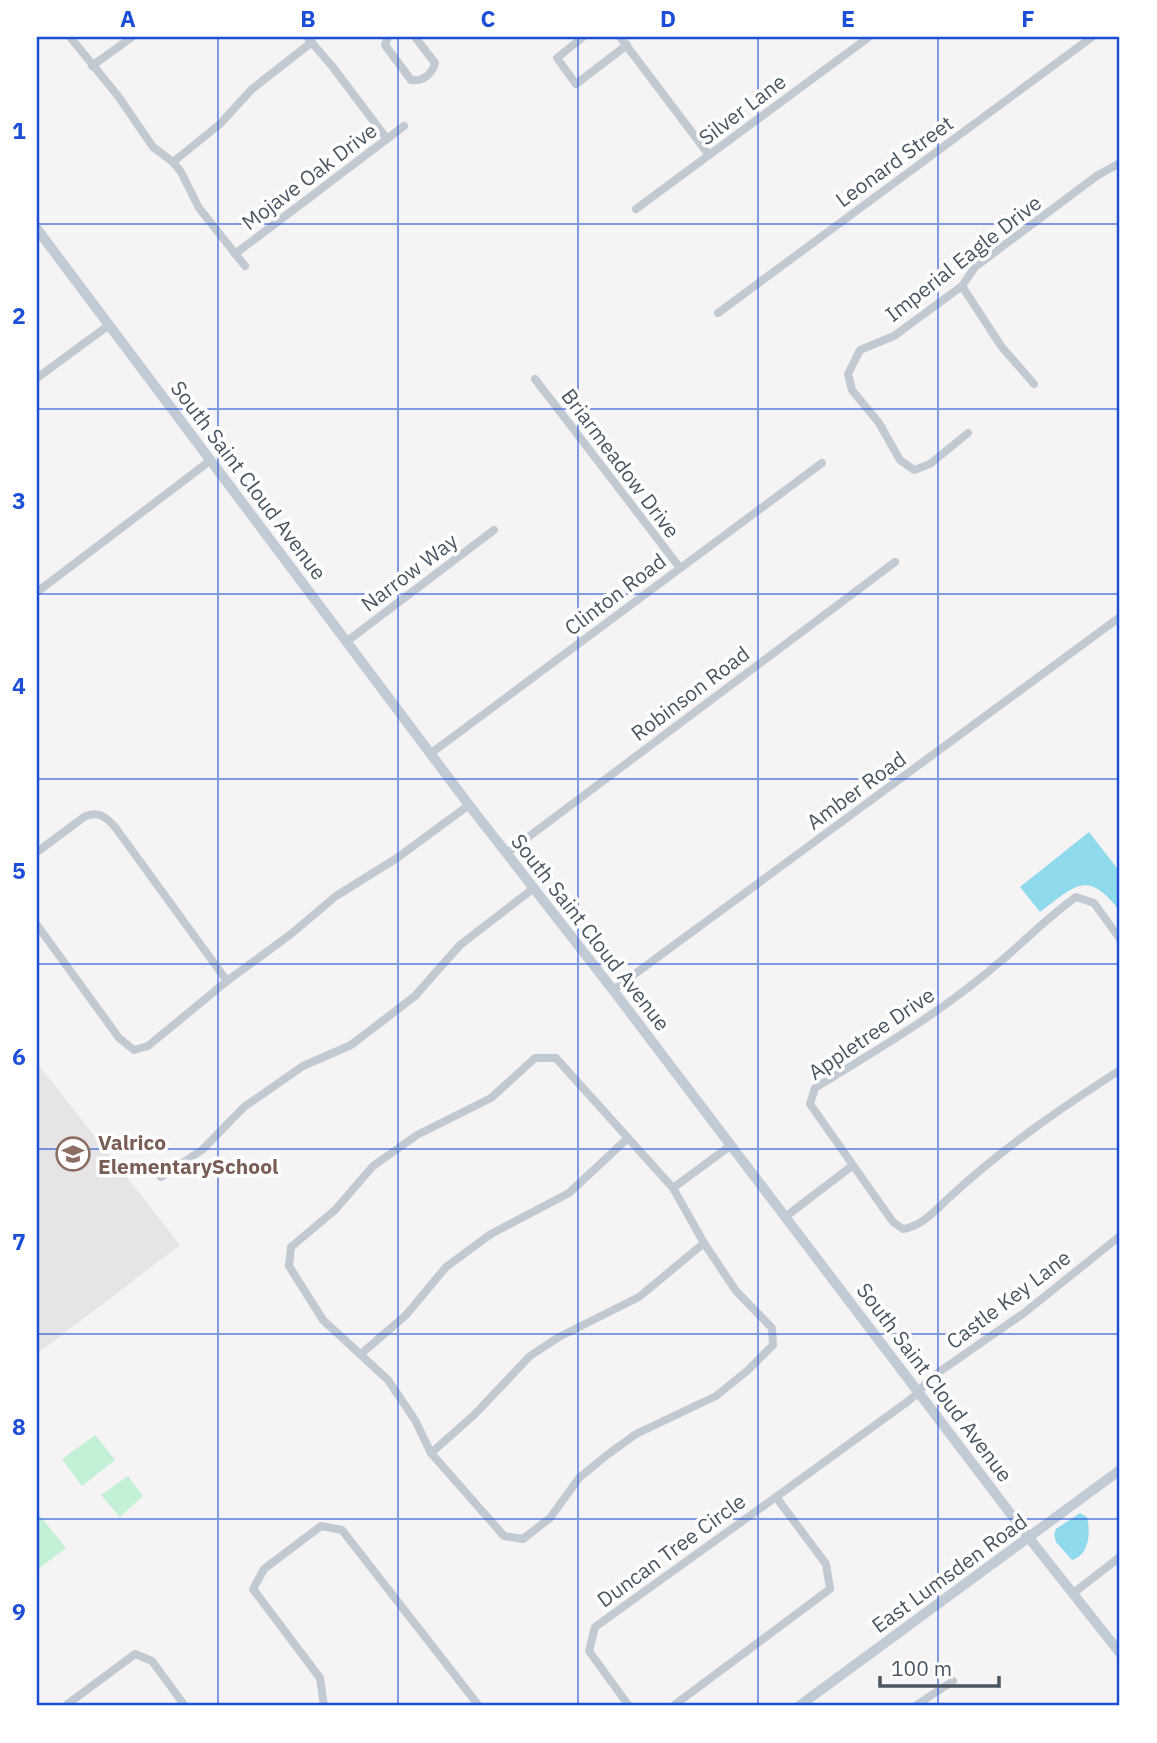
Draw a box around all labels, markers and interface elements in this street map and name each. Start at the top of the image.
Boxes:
text: A [120,3,136,33]
text: B [300,3,316,33]
text: C [481,3,496,33]
text: D [660,3,676,33]
text: E [841,3,855,33]
text: F [1021,3,1035,33]
street label: Silver Lane [693,67,791,151]
street label: Leonard Street [830,109,958,213]
text: 1 [12,115,26,145]
street label: Mojave Oak Drive [236,116,382,236]
street label: Imperial Eagle Drive [879,188,1047,328]
text: 2 [12,300,26,330]
street label: South Saint Cloud Avenue [165,375,333,585]
street label: Briarmeadow Drive [556,383,686,543]
text: 3 [12,485,26,515]
street label: Narrow Way [355,526,463,618]
street label: Clinton Road [559,547,671,641]
street label: Robinson Road [625,639,755,747]
text: 4 [12,670,26,700]
street label: Amber Road [801,744,911,836]
street label: South Saint Cloud Avenue [505,828,677,1036]
text: 5 [12,855,26,885]
street label: Appletree Drive [802,980,940,1086]
text: 6 [12,1041,26,1071]
place label: Valrico ElementarySchool [98,1128,278,1180]
school or university icon: Valrico ElementarySchool [54,1135,92,1173]
text: 7 [12,1226,26,1256]
street label: Castle Key Lane [940,1243,1076,1355]
street label: South Saint Cloud Avenue [851,1277,1019,1487]
text: 8 [12,1411,26,1441]
street label: Duncan Tree Circle [591,1487,751,1613]
street label: East Lumsden Road [866,1507,1032,1639]
text: 9 [12,1596,26,1626]
scale bar [880,1645,1000,1689]
text: 100 m [891,1654,952,1682]

